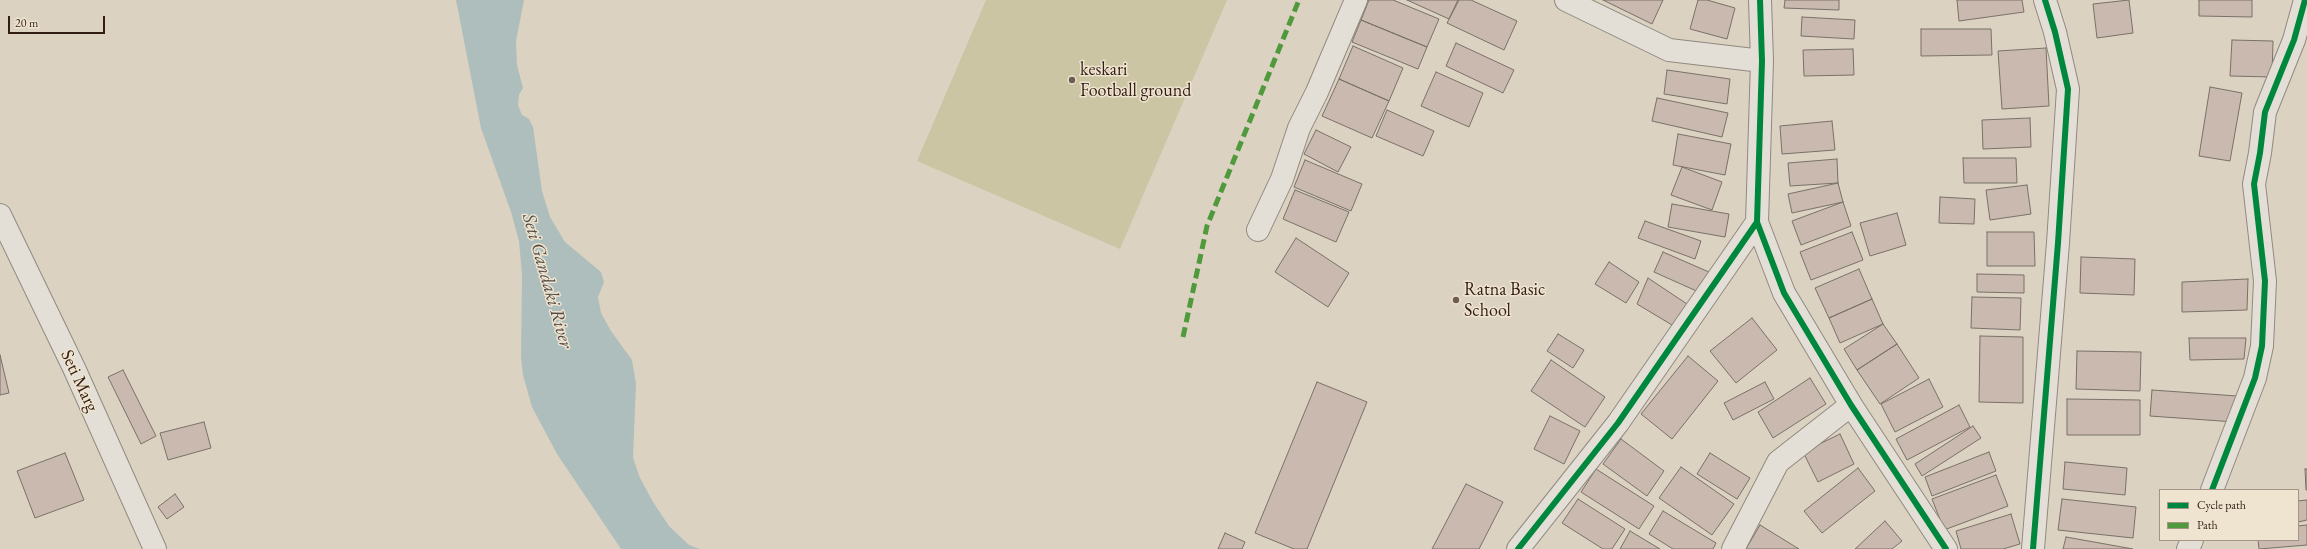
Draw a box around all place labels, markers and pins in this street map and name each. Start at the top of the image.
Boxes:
place label: keskari Football ground [1080,59,1191,102]
marker: keskari Football ground [1067,75,1077,85]
place label: Ratna Basic School [1464,279,1545,322]
marker: Ratna Basic School [1451,295,1461,305]

